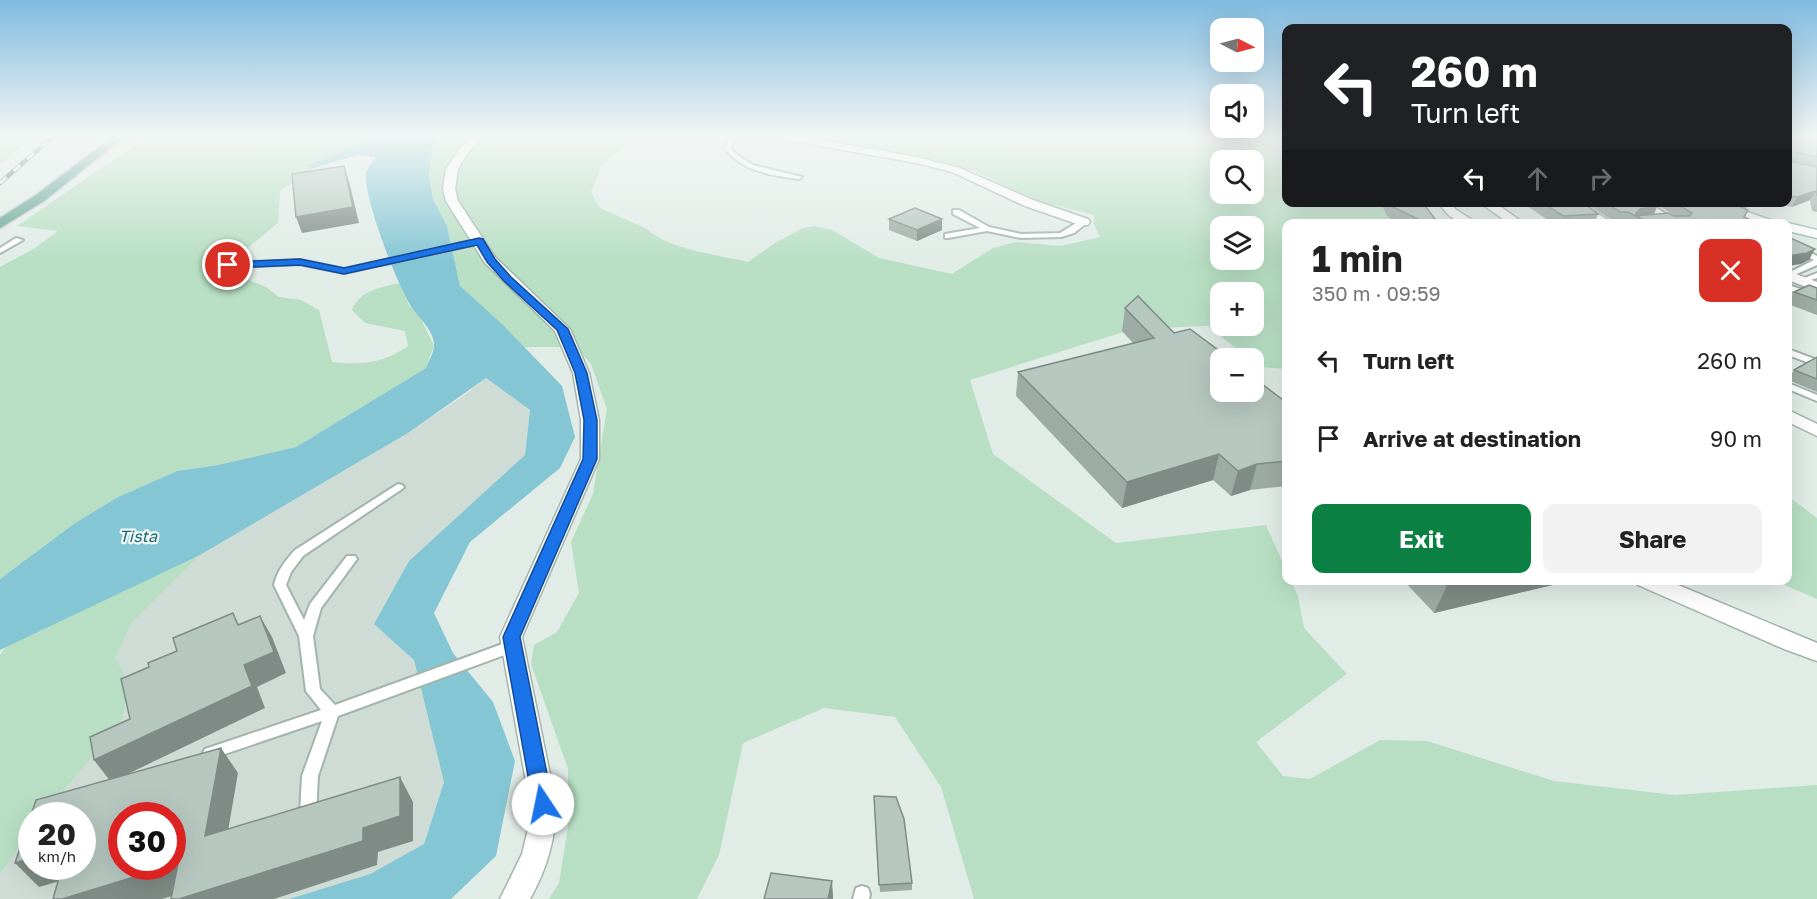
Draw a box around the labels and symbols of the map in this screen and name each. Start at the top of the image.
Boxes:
north arrow [1210,18,1264,72]
pin [202,239,253,290]
water label: Tista [119,526,158,546]
position arrow [511,772,575,836]
speed limit sign: 30 [108,802,186,880]

